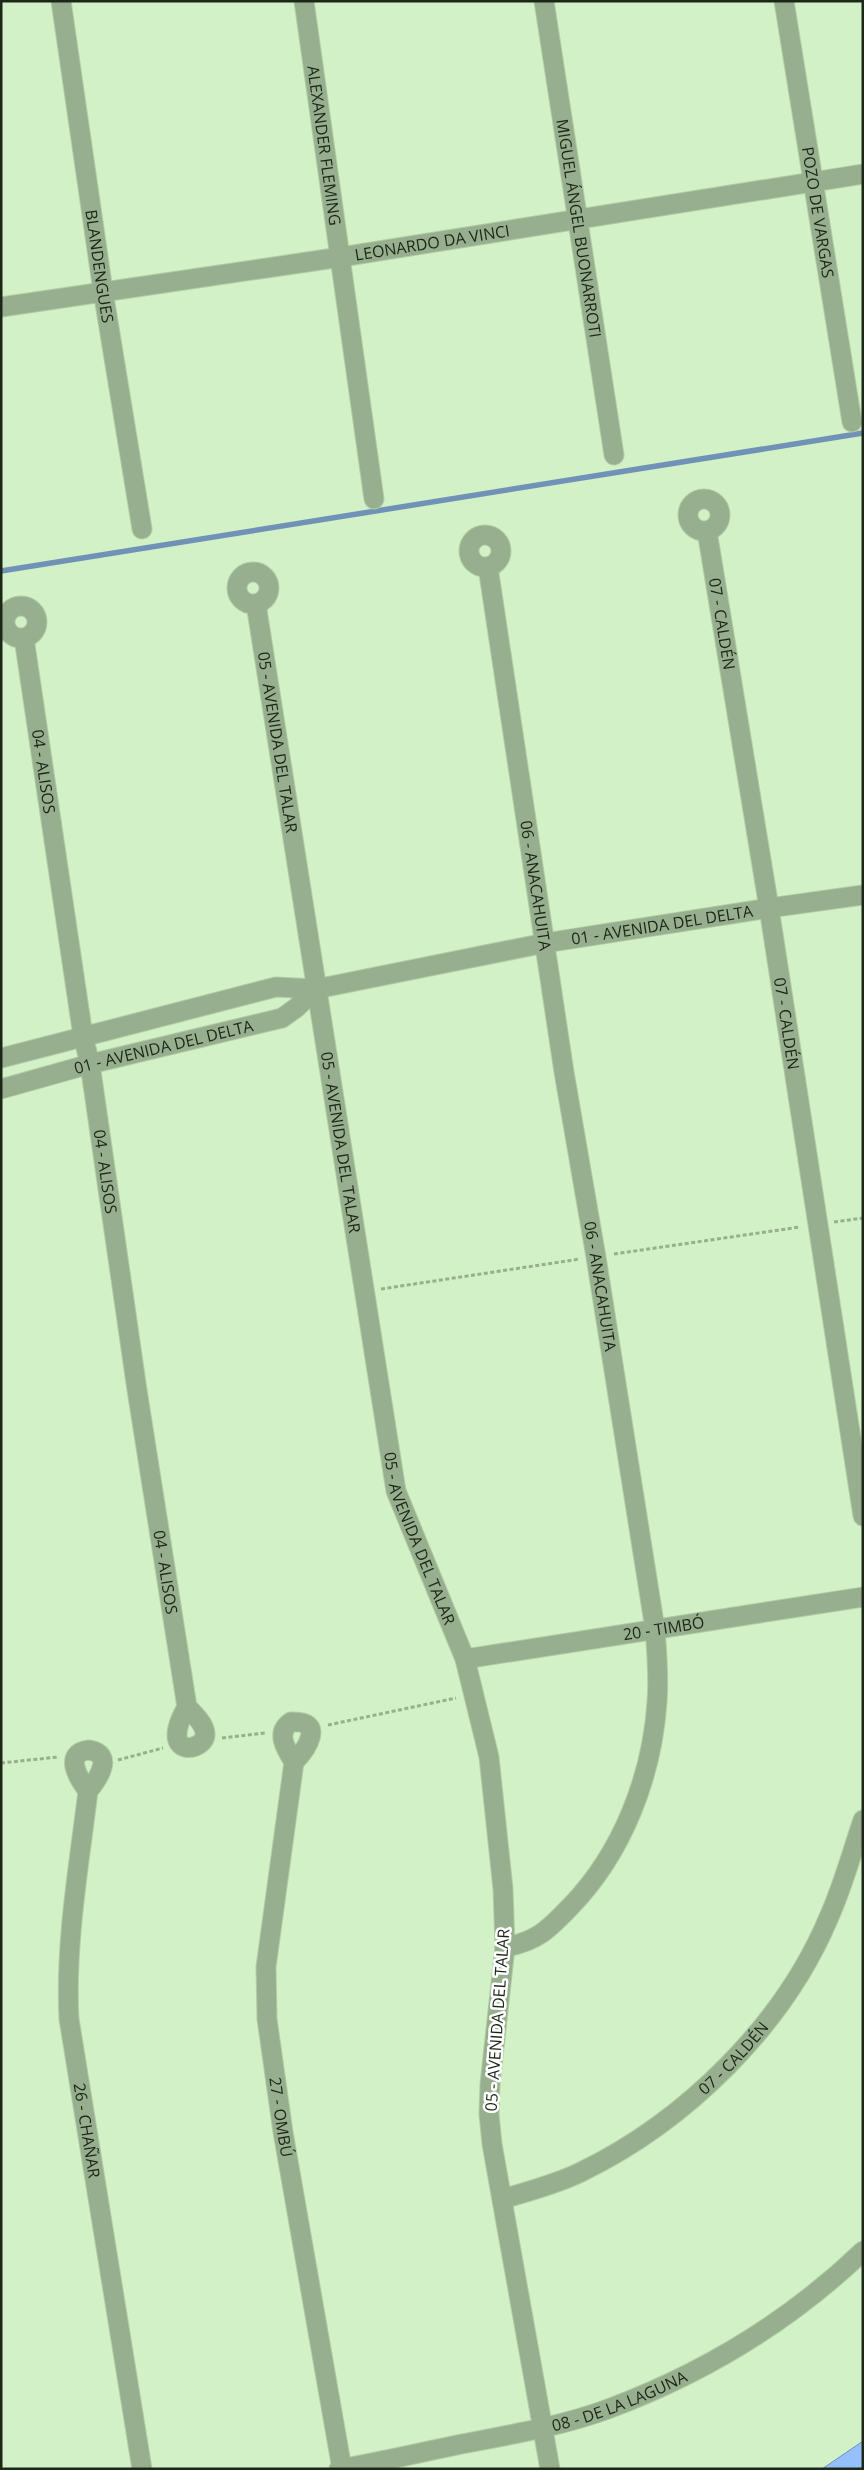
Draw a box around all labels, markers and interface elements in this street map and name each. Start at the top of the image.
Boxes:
street label: ALEXANDER FLEMING [302,64,346,227]
street label: MIGUEL ÁNGEL BUONARROTI [551,117,607,339]
street label: POZO DE VARGAS [797,145,840,280]
street label: BLANDENGUES [80,208,119,325]
street label: LEONARDO DA VINCI [353,219,511,266]
street label: 07 - CALDÉN [704,576,741,671]
street label: 05 - AVENIDA DEL TALAR [253,650,303,835]
street label: 04 - ALISOS [27,728,61,815]
street label: 06 - ANACAHUITA [515,819,557,953]
street label: 01 - AVENIDA DEL DELTA [570,900,755,950]
street label: 07 - CALDÉN [769,976,805,1071]
street label: 01 - AVENIDA DEL DELTA [71,1014,256,1079]
street label: 05 - AVENIDA DEL TALAR [316,1050,366,1235]
street label: 04 - ALISOS [89,1128,122,1215]
street label: 06 - ANACAHUITA [579,1220,622,1354]
street label: 05 - AVENIDA DEL TALAR [379,1450,461,1628]
street label: 04 - ALISOS [148,1529,183,1616]
street label: 20 - TIMBÓ [621,1611,706,1645]
street label: 05 - AVENIDA DEL TALAR [480,1928,514,2112]
street label: 07 - CALDÉN [693,2017,773,2099]
street label: 27 - OMBÚ [264,2076,298,2159]
street label: 26 - CHAÑAR [69,2081,106,2180]
street label: 08 - DE LA LAGUNA [549,2365,691,2436]

